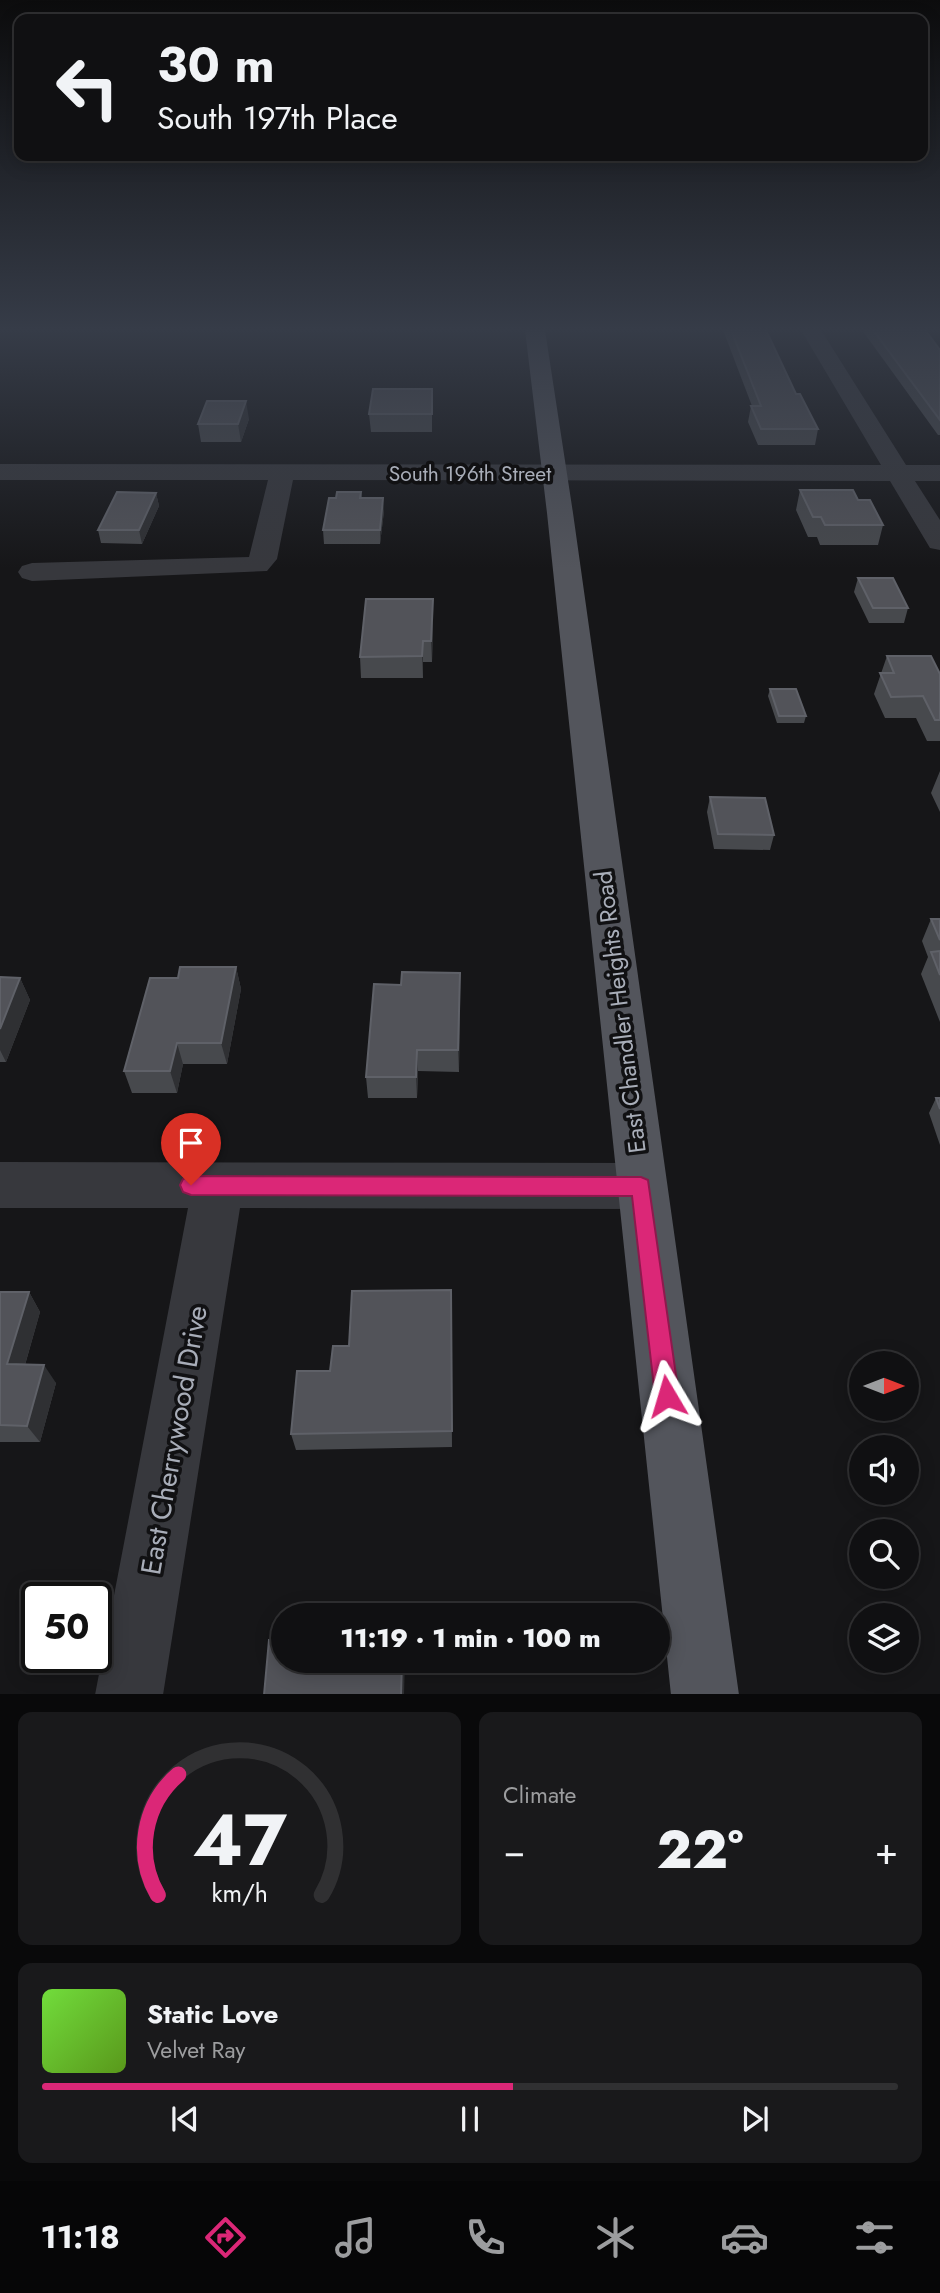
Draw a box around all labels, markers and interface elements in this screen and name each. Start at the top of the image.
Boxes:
text: 30 m [157,30,275,100]
icon: left [42,42,133,133]
text: South 197th Place [157,95,398,141]
street label: South 196th Street [389,459,551,489]
street label: East Chandler Heights Road [585,869,655,1155]
pin [161,1113,221,1185]
icon: arrive [172,1124,210,1162]
street label: East Cherrywood Drive [130,1302,218,1578]
north arrow [849,1351,919,1421]
map controls [849,1351,919,1673]
position arrow [630,1359,704,1433]
button: sound [849,1435,919,1505]
button: search [849,1519,919,1589]
speed limit sign: 50 [21,1582,112,1673]
button: layers [849,1603,919,1673]
text: 11:19 · 1 min · 100 m [340,1619,601,1657]
text: Climate [503,1778,576,1812]
text: 47 [192,1787,287,1892]
text: 22° [657,1812,743,1888]
text: − [503,1823,525,1878]
text: + [875,1823,898,1878]
text: km/h [211,1874,268,1910]
text: Static Love [147,1995,279,2033]
text: Velvet Ray [147,2033,245,2067]
icon: previous [166,2100,204,2138]
icon: pause [451,2100,489,2138]
icon: next [736,2100,774,2138]
icon: directions [201,2213,250,2262]
icon: music [331,2213,380,2262]
icon: phone [461,2213,510,2262]
icon: climate [591,2213,640,2262]
icon: car [720,2213,769,2262]
icon: filters [850,2213,899,2262]
text: 11:18 [40,2214,120,2260]

